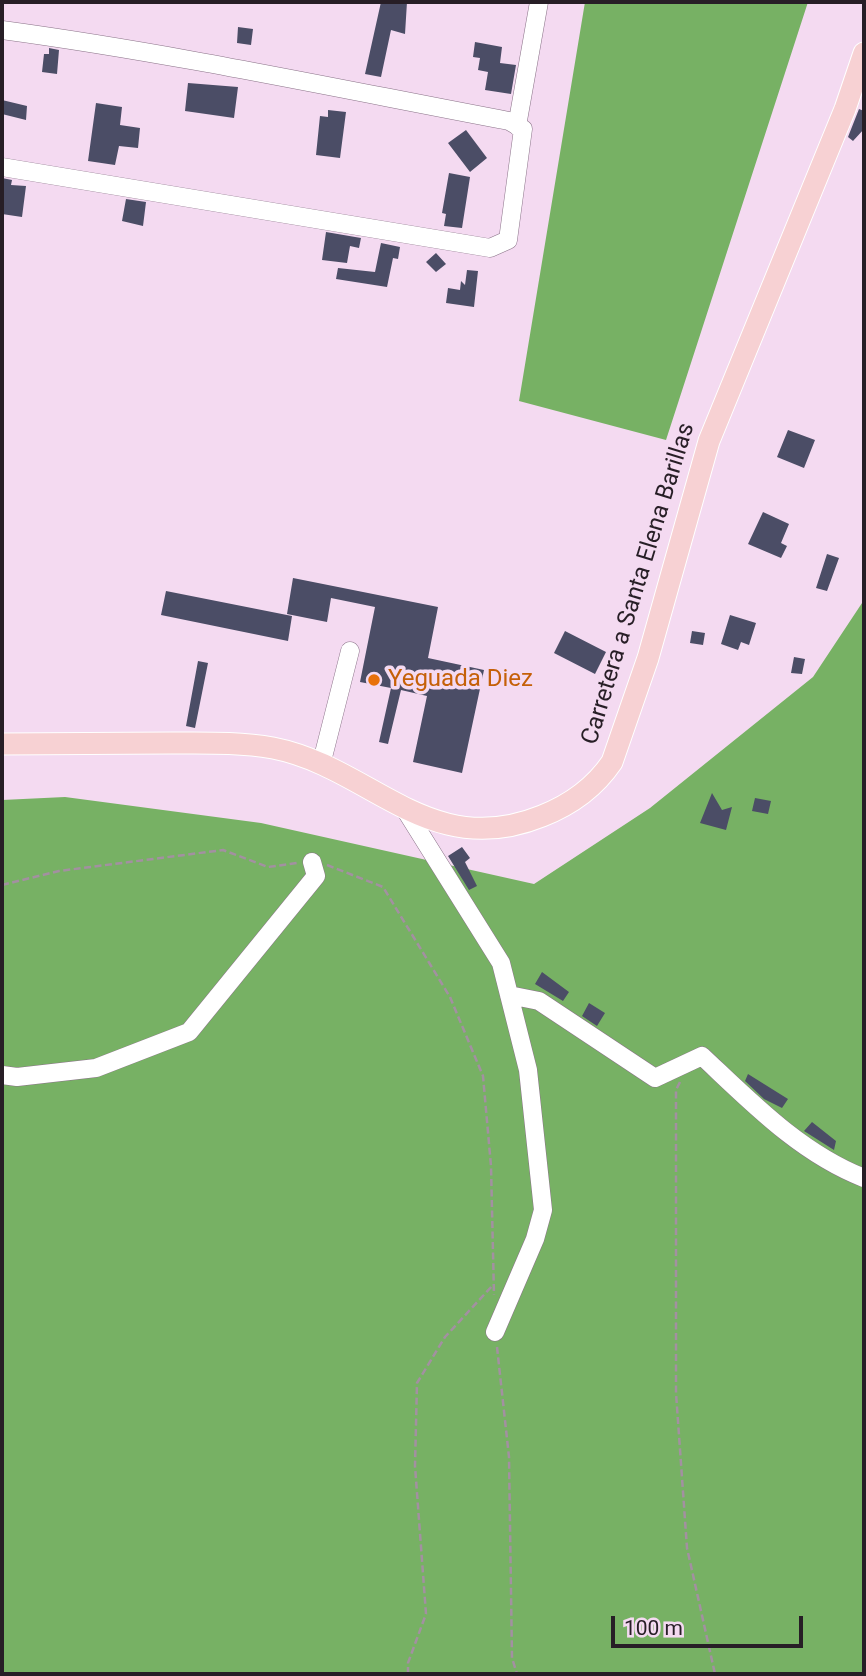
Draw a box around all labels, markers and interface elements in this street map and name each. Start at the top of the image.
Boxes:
street label: Carretera a Santa Elena Barillas [576,420,702,748]
place label: Yeguada Diez [388,666,533,694]
marker: Yeguada Diez [366,672,382,688]
scale bar [614,1602,806,1646]
text: 100 m [624,1616,683,1640]

